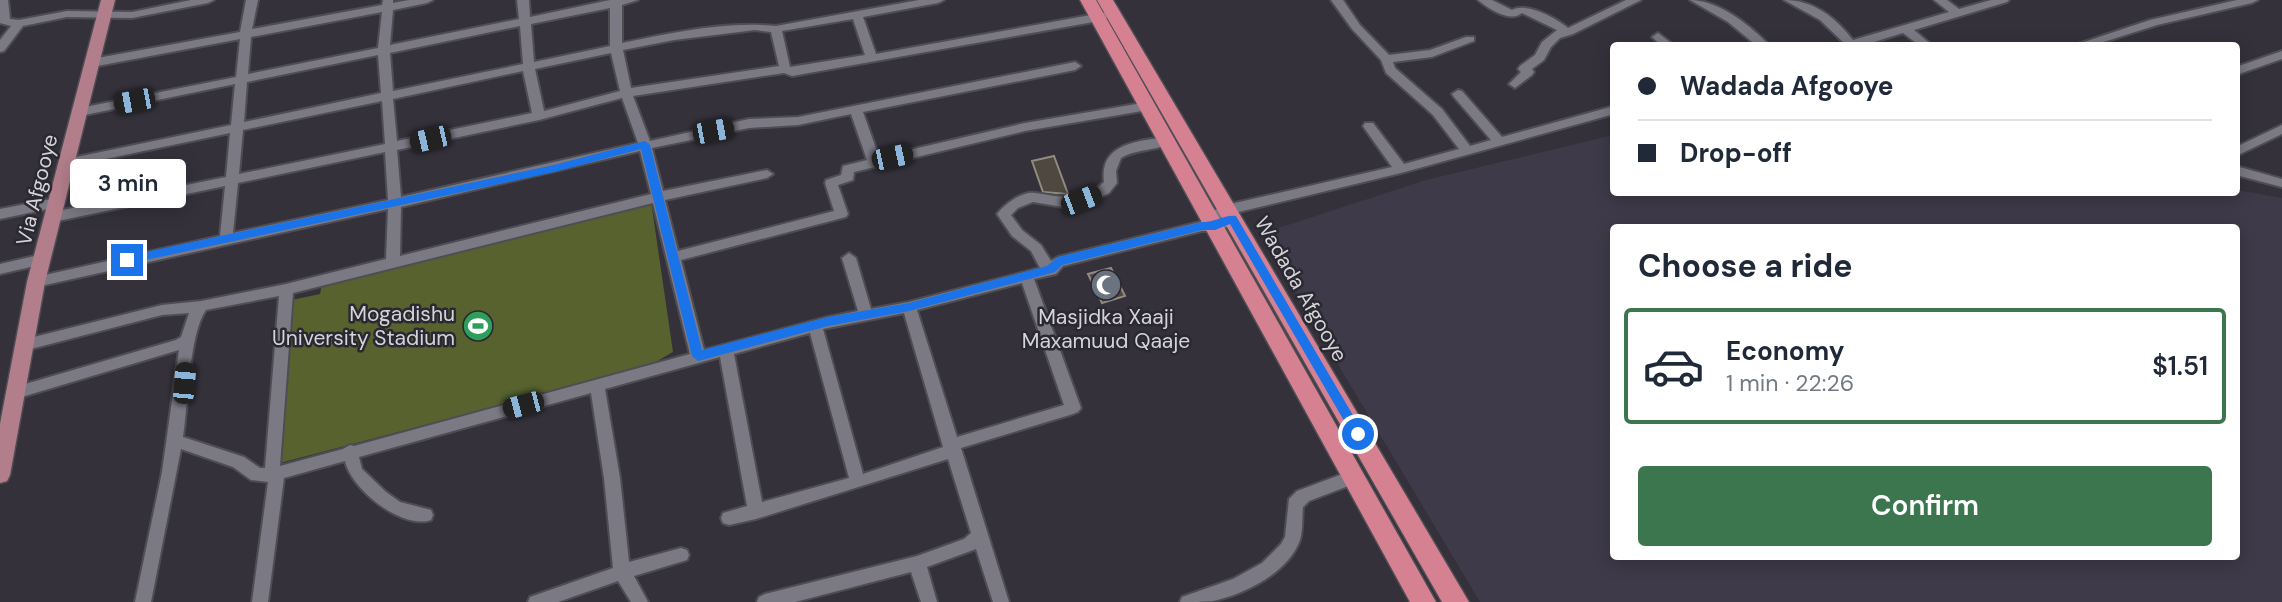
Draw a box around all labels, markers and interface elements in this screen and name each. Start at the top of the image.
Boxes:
text: Wadada Afgooye [1680,69,1893,103]
car [112,87,157,115]
car [691,117,736,145]
car [408,124,453,154]
street label: Via Afgooye [10,131,64,249]
text: Drop-off [1680,136,1792,170]
car [870,142,915,172]
callout: 3 min [69,159,185,208]
text: 3 min [98,168,158,198]
car [1058,183,1105,217]
street label: Wadada Afgooye [1248,211,1354,367]
route end [111,244,143,276]
text: Choose a ride [1638,245,1853,287]
mosque icon: Masjidka Xaaji Maxamuud Qaaje [1089,268,1123,302]
place label: Mogadishu University Stadium [272,300,455,352]
place label: Masjidka Xaaji Maxamuud Qaaje [1022,303,1190,355]
sports icon: Mogadishu University Stadium [461,309,495,343]
text: Economy [1726,334,1844,368]
icon: car [1642,335,1705,398]
text: $1.51 [2152,349,2208,383]
car [172,361,197,405]
text: 1 min · 22:26 [1726,368,1854,398]
car [500,389,547,421]
route start [1342,418,1374,450]
button: Confirm [1638,466,2212,546]

